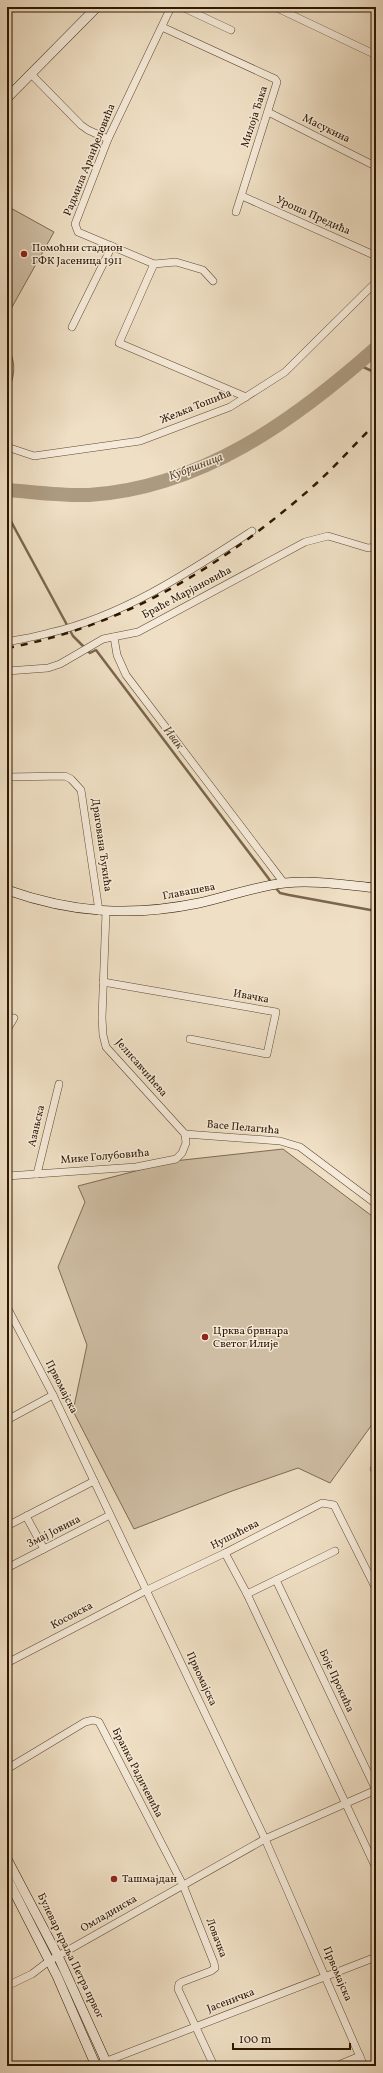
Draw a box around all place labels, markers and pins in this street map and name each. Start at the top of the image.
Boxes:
place label: Помоћни стадион ГФК Јасеница 1911 [32,241,123,269]
marker: Помоћни стадион ГФК Јасеница 1911 [19,249,29,259]
place label: Црква брвнара Светог Илије [213,1324,289,1352]
marker: Црква брвнара Светог Илије [200,1332,210,1342]
place label: Ташмајдан [122,1872,177,1887]
marker: Ташмајдан [109,1874,119,1884]

